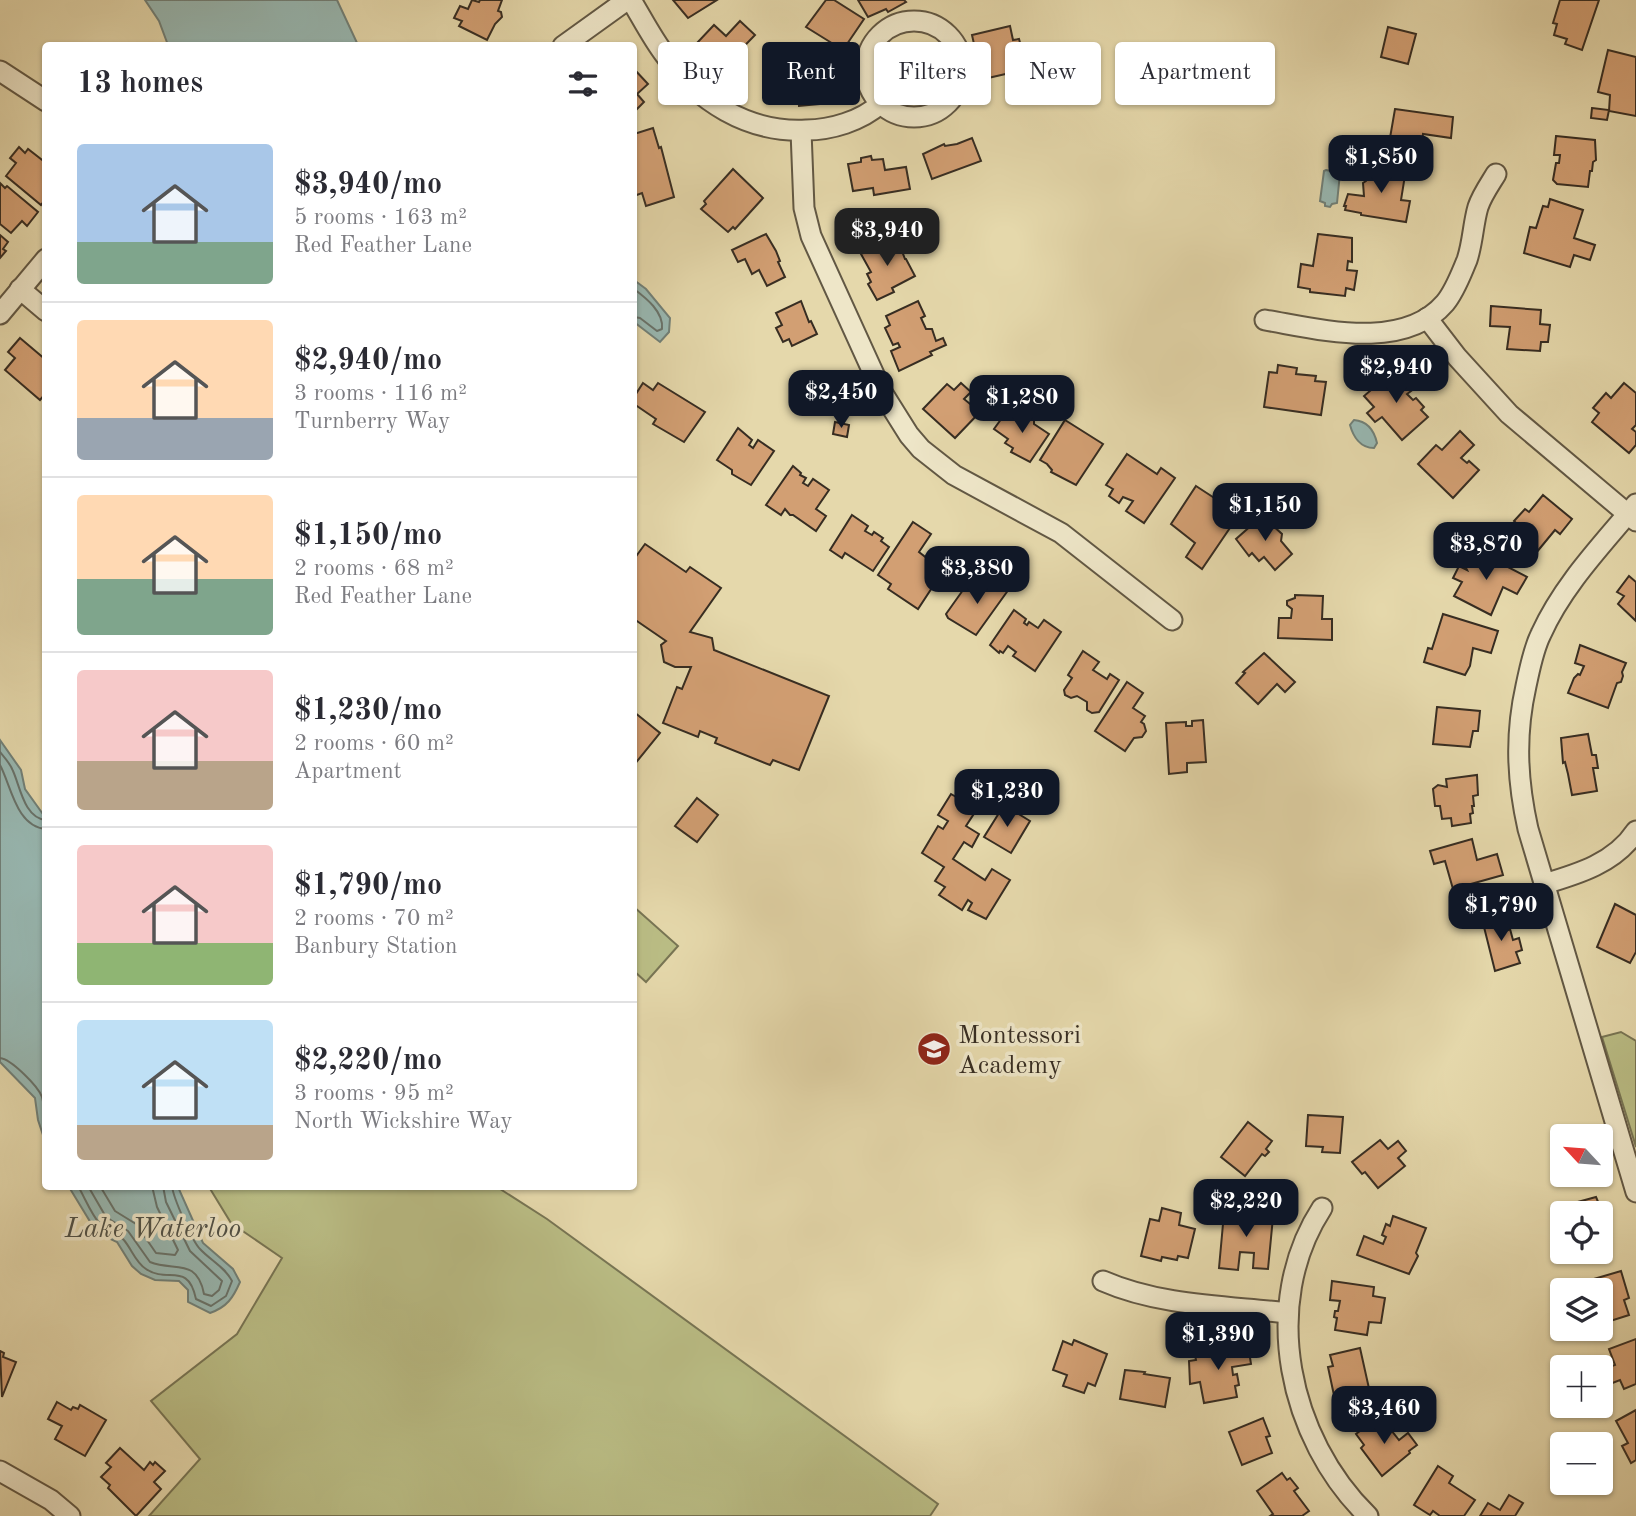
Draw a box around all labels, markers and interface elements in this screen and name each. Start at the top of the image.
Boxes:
chip: Buy [658,42,748,105]
chip: Rent [762,42,860,105]
chip: Filters [874,42,991,105]
chip: New [1005,42,1101,105]
chip: Apartment [1115,42,1275,105]
icon: filters [564,65,602,103]
text: 13 homes [77,69,203,99]
pin: $1,850 [1324,136,1438,195]
text: $1,850 [1344,146,1418,169]
text: $3,940/mo [294,170,442,200]
icon: home [133,172,217,256]
text: 5 rooms · 163 m² [294,206,467,229]
pin: $3,940 [830,208,944,268]
text: $3,940 [850,219,924,242]
text: Red Feather Lane [294,234,472,257]
text: $2,940/mo [294,346,442,376]
pin: $2,940 [1339,346,1453,405]
icon: home [133,348,217,432]
text: $2,940 [1359,356,1433,379]
pin: $2,450 [784,370,898,430]
pin: $1,280 [965,376,1079,435]
text: $2,450 [804,381,878,404]
text: 3 rooms · 116 m² [294,382,467,405]
text: $1,280 [985,386,1059,409]
text: Turnberry Way [294,410,450,433]
pin: $1,150 [1208,484,1322,543]
text: $1,150 [1228,494,1302,517]
text: $1,150/mo [294,521,442,551]
pin: $3,870 [1429,522,1543,582]
icon: home [133,523,217,607]
text: $3,870 [1449,533,1523,556]
pin: $3,380 [920,546,1034,606]
text: 2 rooms · 68 m² [294,557,454,580]
text: $3,380 [940,557,1014,580]
text: Red Feather Lane [294,585,472,608]
text: $1,230/mo [294,696,442,726]
icon: home [133,698,217,782]
text: 2 rooms · 60 m² [294,732,454,755]
text: Apartment [294,760,402,783]
pin: $1,230 [950,770,1064,829]
text: $1,230 [970,780,1044,803]
text: $1,790/mo [294,871,442,901]
icon: home [133,873,217,957]
pin: $1,790 [1444,884,1558,943]
text: $1,790 [1464,894,1538,917]
text: 2 rooms · 70 m² [294,907,454,930]
text: Banbury Station [294,935,458,958]
place label: Montessori Academy [958,1023,1081,1079]
school or university icon: Montessori Academy [915,1030,953,1068]
text: $2,220/mo [294,1046,442,1076]
icon: home [133,1048,217,1132]
text: 3 rooms · 95 m² [294,1082,454,1105]
text: North Wickshire Way [294,1110,512,1133]
north arrow [1550,1124,1614,1186]
map controls [1550,1124,1613,1495]
pin: $2,220 [1189,1180,1303,1239]
text: $2,220 [1209,1190,1283,1213]
button: locate [1550,1201,1613,1264]
water label: Lake Waterloo [64,1216,241,1244]
button: layers [1550,1278,1613,1341]
pin: $1,390 [1161,1312,1275,1372]
text: $1,390 [1181,1323,1255,1346]
button: + [1550,1355,1613,1418]
pin: $3,460 [1327,1386,1441,1446]
text: $3,460 [1347,1397,1421,1420]
button: − [1550,1432,1613,1495]

